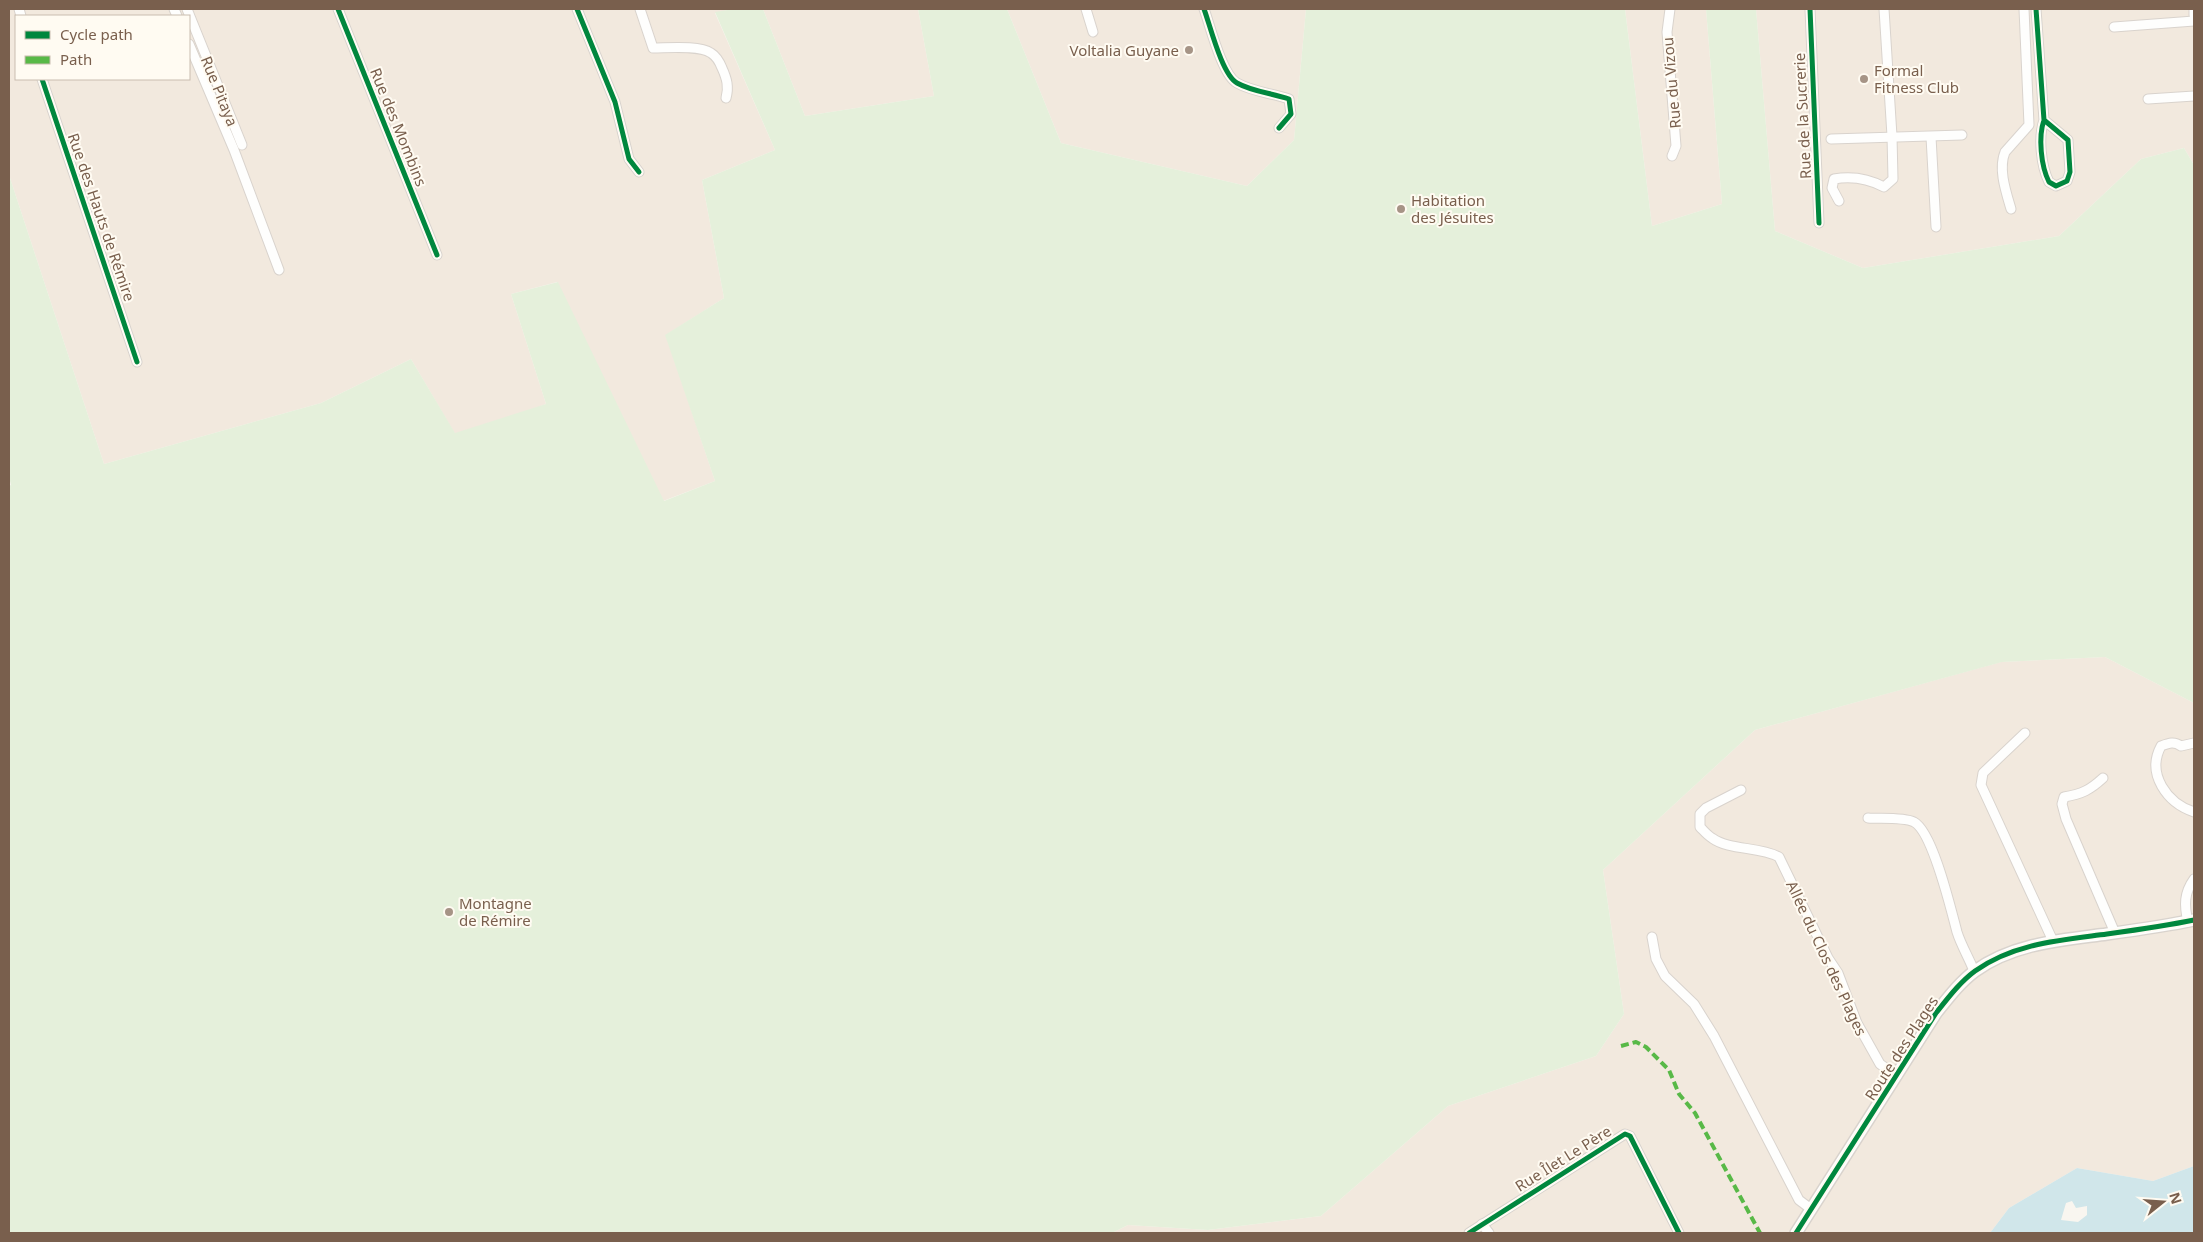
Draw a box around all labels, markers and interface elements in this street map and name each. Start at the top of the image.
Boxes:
legend [15,15,190,80]
text: Cycle path [60,24,133,44]
street label: Rue du Vizou [1657,36,1685,130]
place label: Voltalia Guyane [1069,40,1179,60]
marker: Voltalia Guyane [1183,44,1195,56]
text: Path [60,49,92,69]
street label: Rue de la Sucrerie [1789,52,1815,180]
street label: Rue Pitaya [197,53,243,129]
place label: Formal Fitness Club [1874,60,1959,97]
street label: Rue des Mombins [366,65,432,189]
marker: Formal Fitness Club [1858,73,1870,85]
street label: Rue des Hauts de Rémire [64,130,140,304]
place label: Habitation des Jésuites [1411,190,1494,227]
marker: Habitation des Jésuites [1395,203,1407,215]
street label: Allée du Clos des Plages [1782,877,1872,1039]
place label: Montagne de Rémire [459,893,532,930]
marker: Montagne de Rémire [443,906,455,918]
street label: Route des Plages [1860,992,1942,1104]
street label: Rue Îlet Le Père [1511,1120,1615,1196]
north arrow [2138,1177,2188,1227]
text: N [2165,1190,2187,1206]

